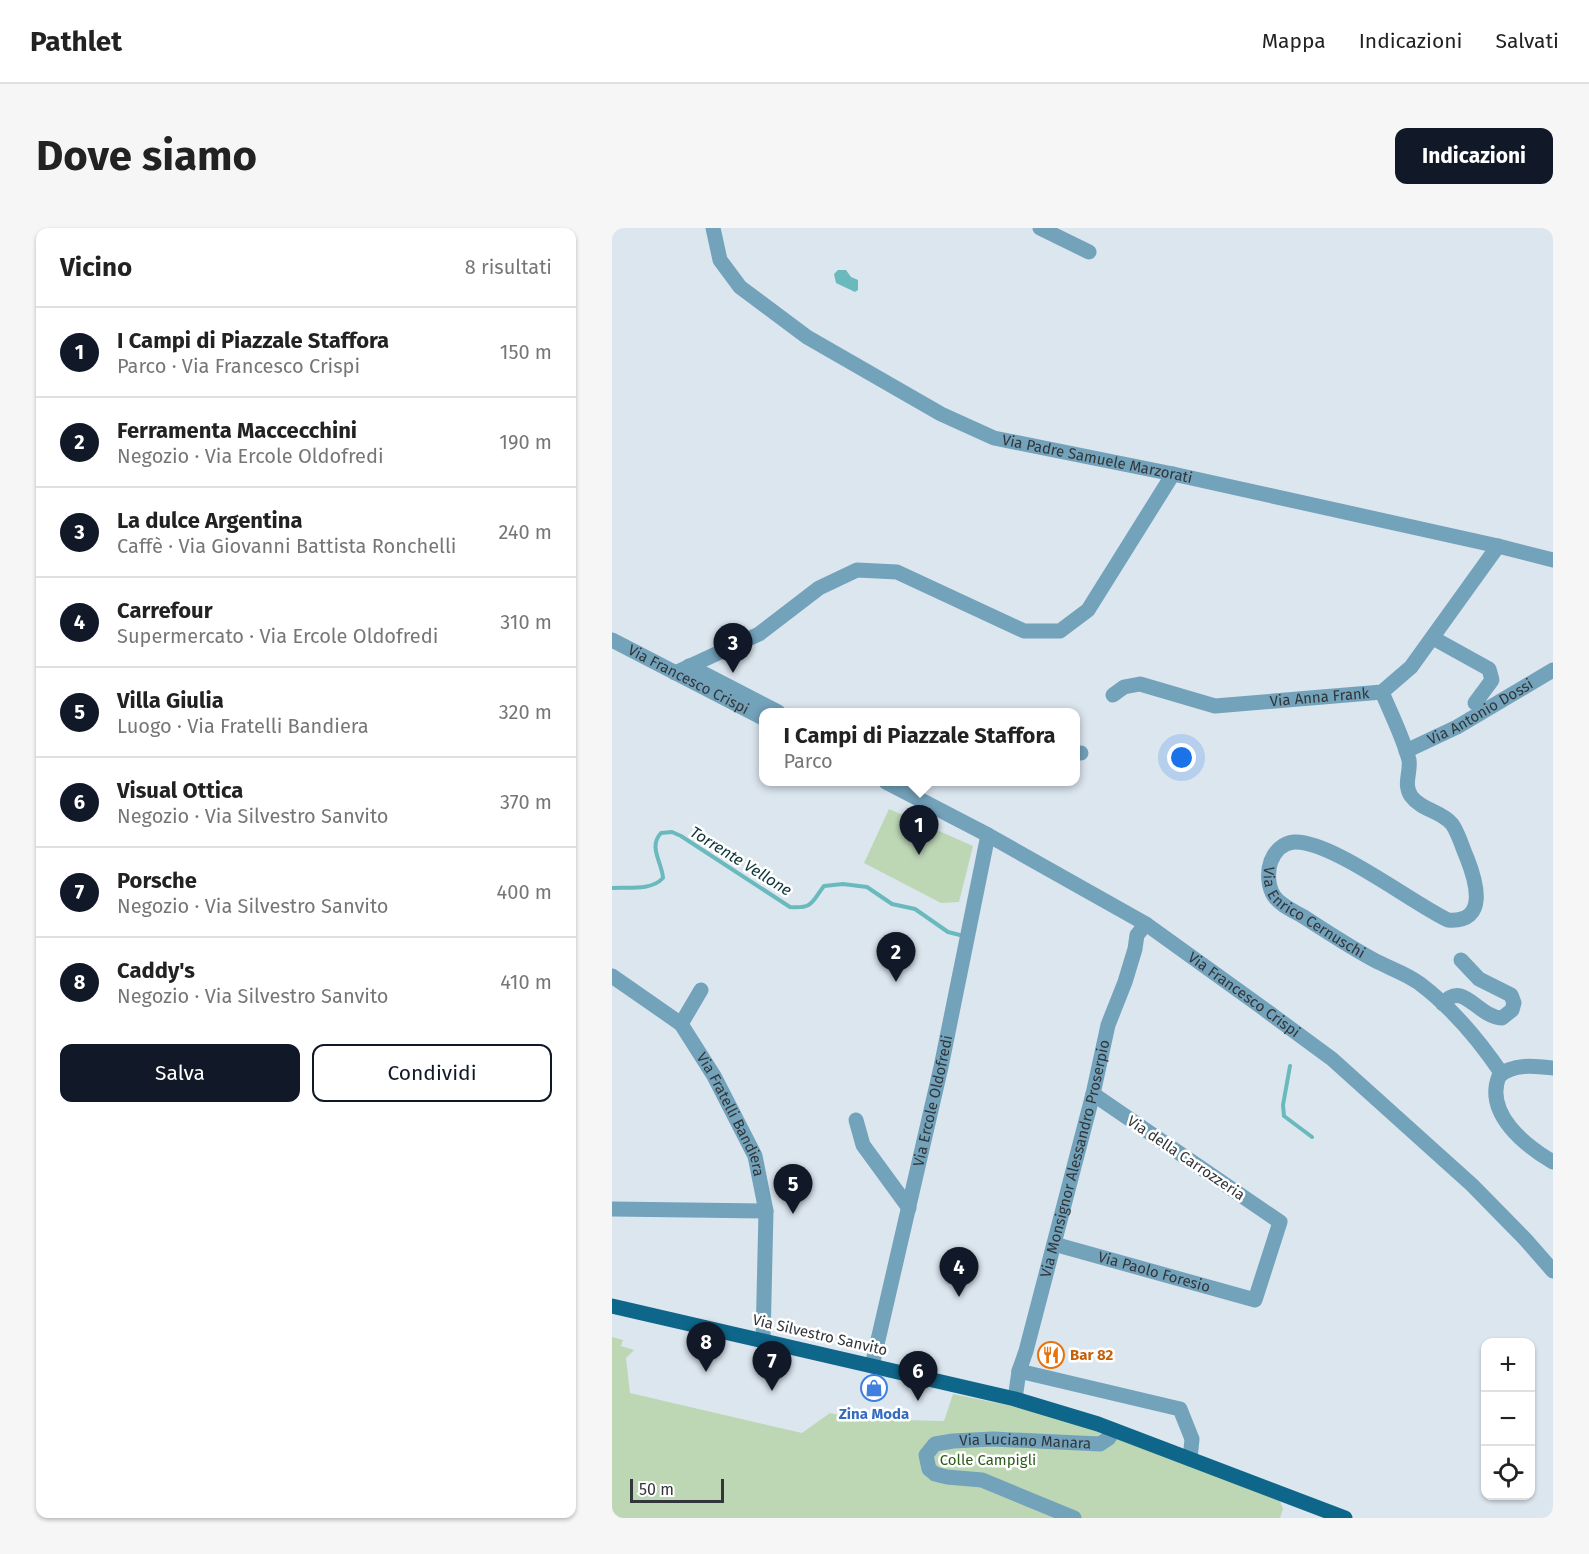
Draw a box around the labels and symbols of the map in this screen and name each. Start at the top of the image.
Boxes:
street label: Via Padre Samuele Marzorati [1001,431,1194,487]
pin: 3 [714,624,752,673]
street label: Via Francesco Crispi [625,641,752,718]
street label: Via Antonio Dossi [1425,675,1536,749]
street label: Via Anna Frank [1269,684,1370,710]
your location [1167,743,1196,772]
pin: 1 [900,806,938,855]
water label: Torrente Vellone [687,822,795,900]
street label: Via Enrico Cernuschi [1259,866,1368,962]
pin: 2 [876,932,916,982]
street label: Via Francesco Crispi [1184,948,1303,1041]
street label: Via Ercole Oldofredi [909,1034,956,1168]
street label: Via Monsignor Alessandro Proserpio [1037,1038,1114,1280]
street label: Via Fratelli Bandiera [693,1049,768,1178]
street label: Via della Carrozzeria [1124,1112,1248,1204]
pin: 5 [774,1164,813,1214]
pin: 4 [940,1248,978,1297]
street label: Via Paolo Foresio [1096,1248,1212,1296]
street label: Via Silvestro Sanvito [751,1311,889,1359]
pin: 8 [686,1322,725,1372]
restaurant icon: Bar 82 [1036,1340,1066,1370]
pin: 7 [752,1342,792,1391]
place label: Bar 82 [1070,1346,1114,1364]
pin: 6 [898,1352,938,1401]
shop icon: Zina Moda [859,1373,889,1403]
place label: Zina Moda [839,1405,909,1423]
street label: Via Luciano Manara [959,1430,1092,1453]
park label: Colle Campigli [940,1451,1036,1469]
scale bar [630,1476,724,1504]

